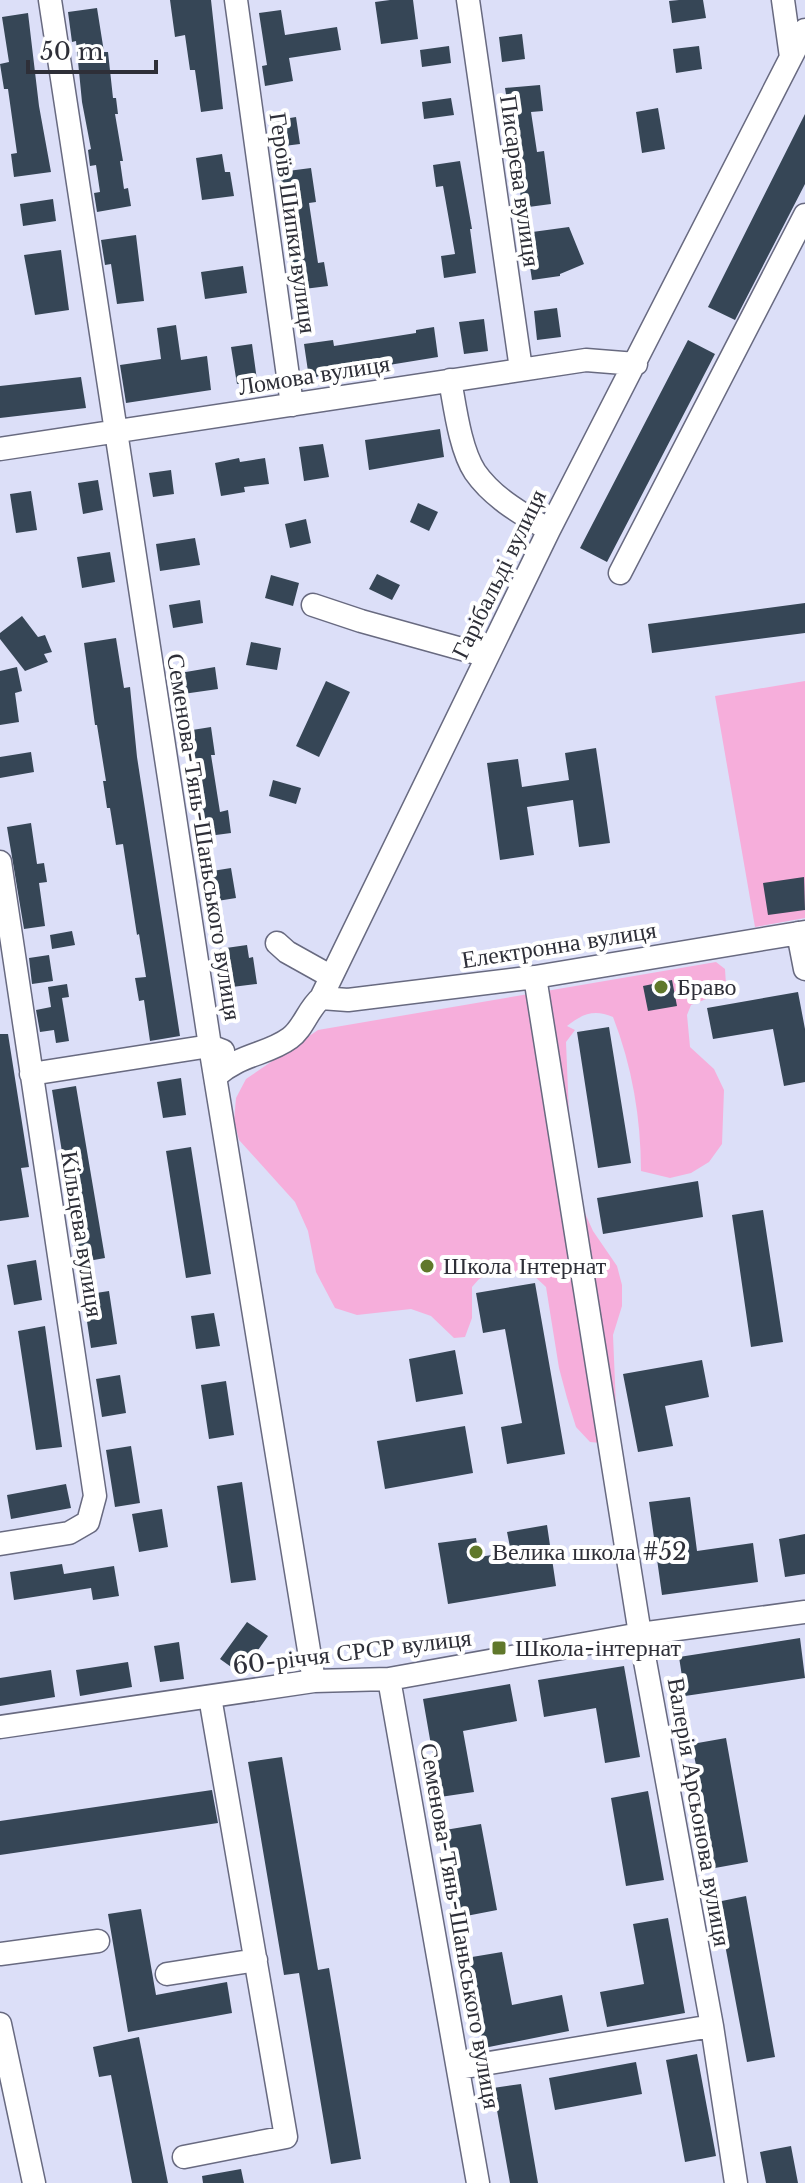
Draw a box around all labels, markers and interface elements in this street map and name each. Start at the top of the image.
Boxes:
scale bar [28,24,156,74]
text: 50 m [40,37,104,66]
street label: Писарєва вулиця [494,93,547,269]
street label: Героїв Шипки вулиця [264,110,323,335]
street label: Ломова вулиця [236,348,392,401]
street label: Гарібальді вулиця [445,484,552,663]
street label: Семенова-Тянь-Шаньського вулиця [161,651,248,1022]
street label: Електронна вулиця [459,915,658,974]
place label: Браво [677,972,737,1001]
marker: Браво [652,978,670,996]
street label: Кільцева вулиця [55,1149,110,1319]
place label: Школа Інтернат [443,1251,607,1280]
marker: Школа Інтернат [418,1257,436,1275]
place label: Велика школа #52 [492,1537,687,1566]
marker: Велика школа #52 [467,1543,485,1561]
street label: 60-річчя СРСР вулиця [231,1622,473,1681]
place label: Школа-інтернат [515,1633,682,1662]
marker: Школа-інтернат [490,1639,508,1657]
street label: Валерія Арсьонова вулиця [662,1675,737,1949]
street label: Семенова-Тянь-Шаньського вулиця [414,1741,507,2111]

